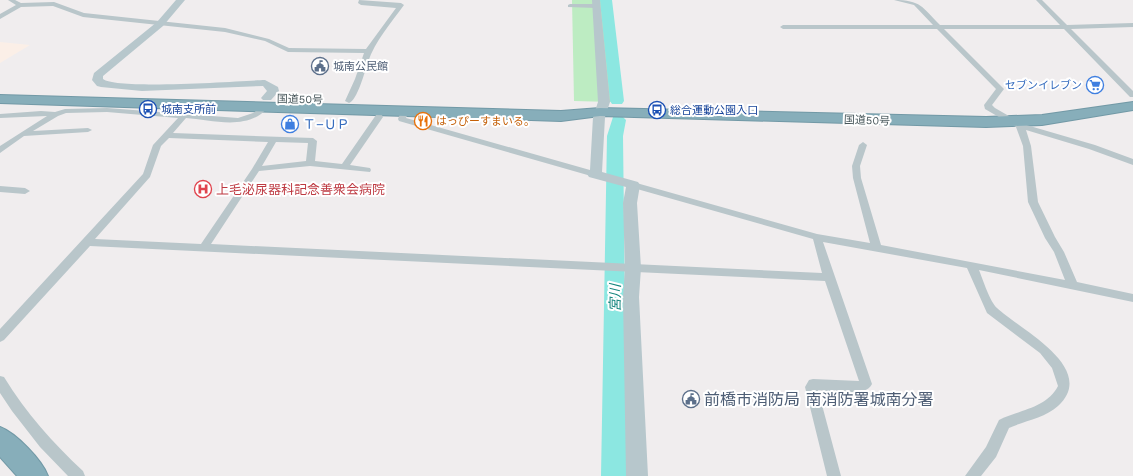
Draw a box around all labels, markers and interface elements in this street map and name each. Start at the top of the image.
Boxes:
public building icon: 城南公民館 [310,56,330,76]
place label: 城南公民館 [333,60,388,73]
supermarket icon: セブンイレブン [1085,75,1105,95]
place label: セブンイレブン [1005,79,1082,92]
street label: 国道50号 [277,93,323,106]
bus stop icon: 城南支所前 [138,99,158,119]
bus stop icon: 総合運動公園入口 [647,100,667,120]
place label: 城南支所前 [161,103,216,116]
place label: 総合運動公園入口 [670,104,758,117]
restaurant icon: はっぴーすまいる。 [413,111,433,131]
street label: 国道50号 [844,113,890,128]
shop icon: Ｔ−ＵＰ [280,114,300,134]
place label: はっぴーすまいる。 [436,115,535,128]
place label: Ｔ−ＵＰ [303,117,350,132]
hospital icon: 上毛泌尿器科記念善衆会病院 [193,179,213,199]
place label: 上毛泌尿器科記念善衆会病院 [216,182,385,197]
water label: 宮川 [607,282,623,312]
public building icon: 前橋市消防局 南消防署城南分署 [681,389,701,409]
place label: 前橋市消防局 南消防署城南分署 [704,390,933,409]

